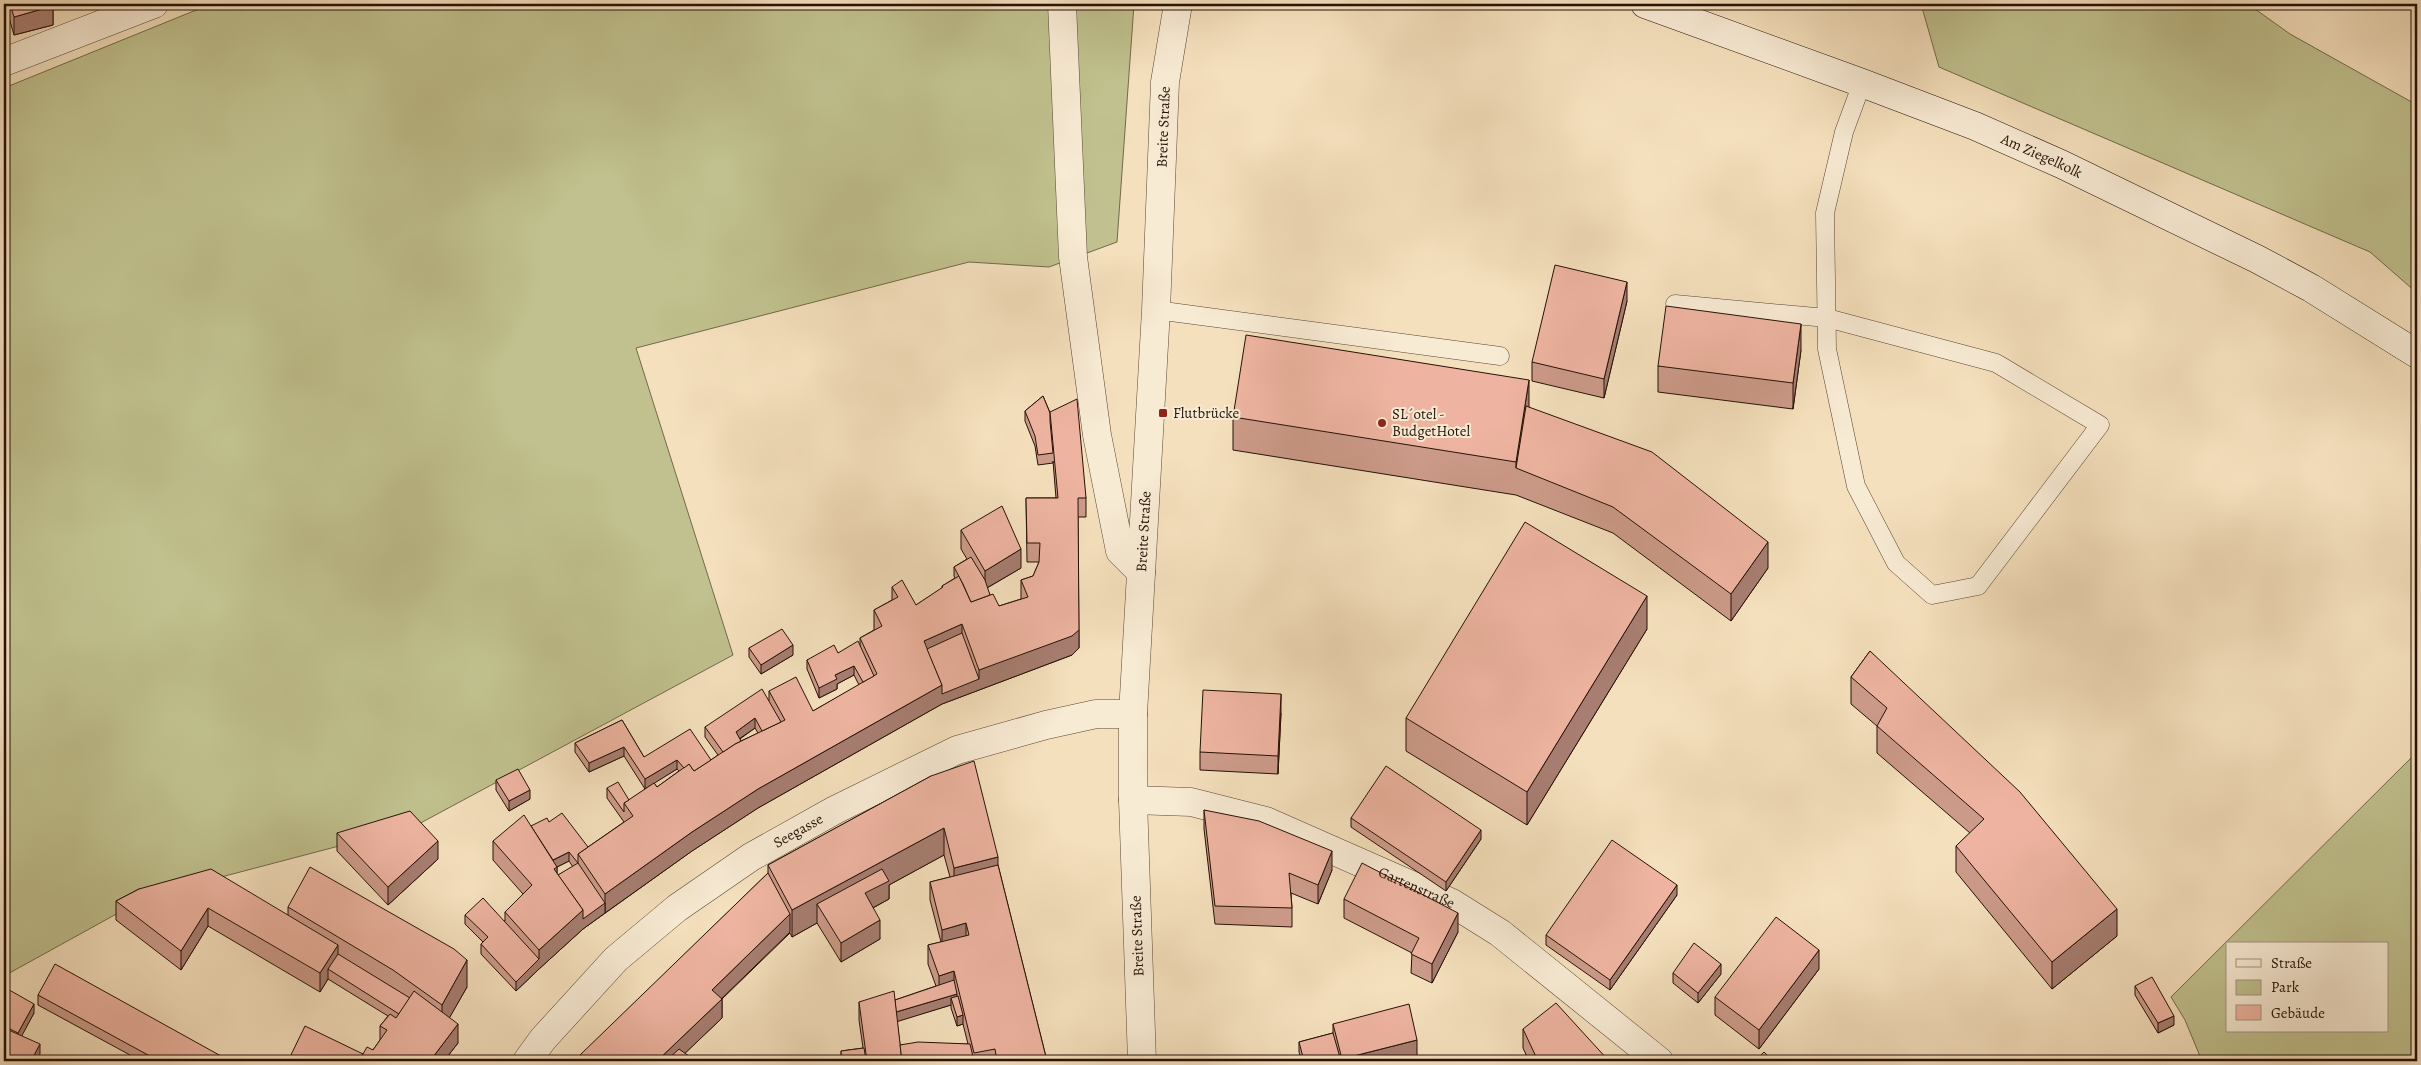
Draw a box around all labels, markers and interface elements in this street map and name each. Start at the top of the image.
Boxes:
street label: Breite Straße [1152,86,1175,168]
street label: Am Ziegelkolk [1997,128,2086,183]
place label: Flutbrücke [1173,403,1239,423]
place label: SL´otel - BudgetHotel [1392,404,1470,441]
marker: Flutbrücke [1157,407,1169,419]
marker: SL´otel - BudgetHotel [1376,417,1388,429]
street label: Breite Straße [1131,490,1156,573]
street label: Seegasse [770,809,827,853]
street label: Gartenstraße [1375,862,1458,913]
street label: Breite Straße [1126,895,1148,977]
legend [2226,942,2388,1032]
text: Straße [2271,953,2312,973]
text: Park [2271,977,2300,997]
text: Gebäude [2271,1003,2325,1023]

